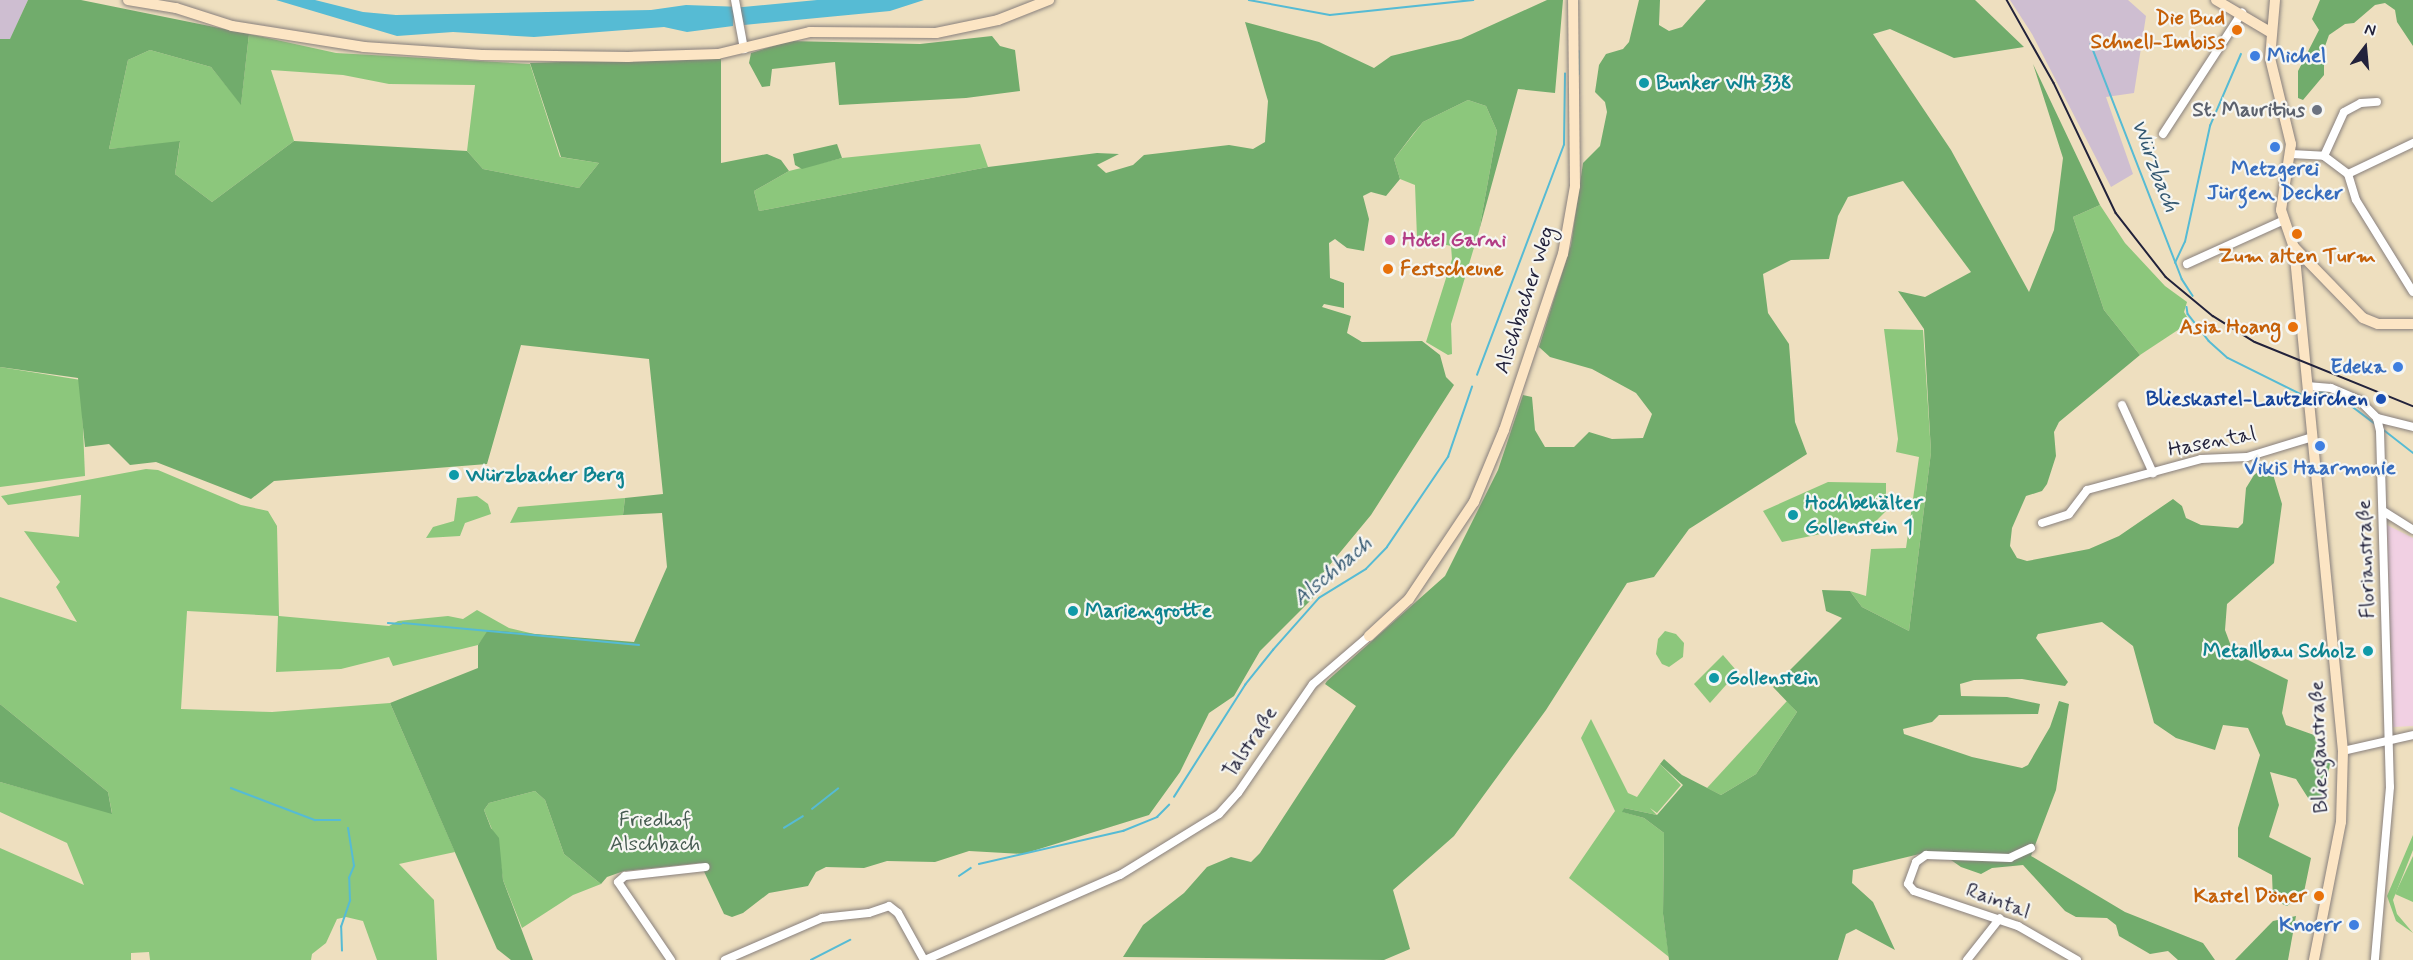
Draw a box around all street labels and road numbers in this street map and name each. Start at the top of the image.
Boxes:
street label: Alschbacher Weg [1489,223,1561,377]
street label: Hasental [2166,421,2258,463]
street label: Florianstraße [2351,499,2381,619]
street label: Bliesgaustraße [2304,680,2334,814]
street label: Talstraße [1217,701,1283,783]
street label: Raintal [1962,877,2034,925]

